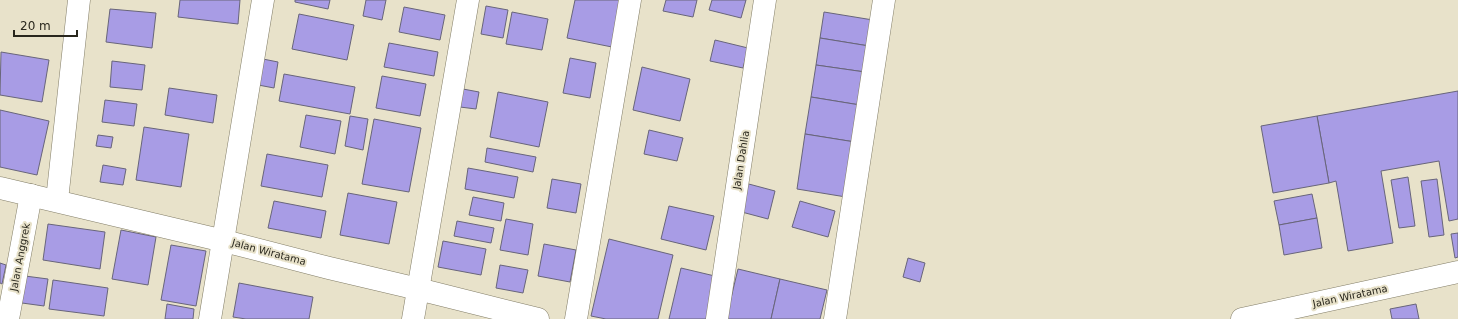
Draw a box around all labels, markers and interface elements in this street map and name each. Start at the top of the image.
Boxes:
scale bar [14,12,77,38]
text: 20 m [20,19,51,33]
street label: Jalan Dahlia [731,130,751,191]
street label: Jalan Anggrek [8,222,32,293]
street label: Jalan Wiratama [230,237,307,267]
street label: Jalan Wiratama [1311,283,1388,309]

